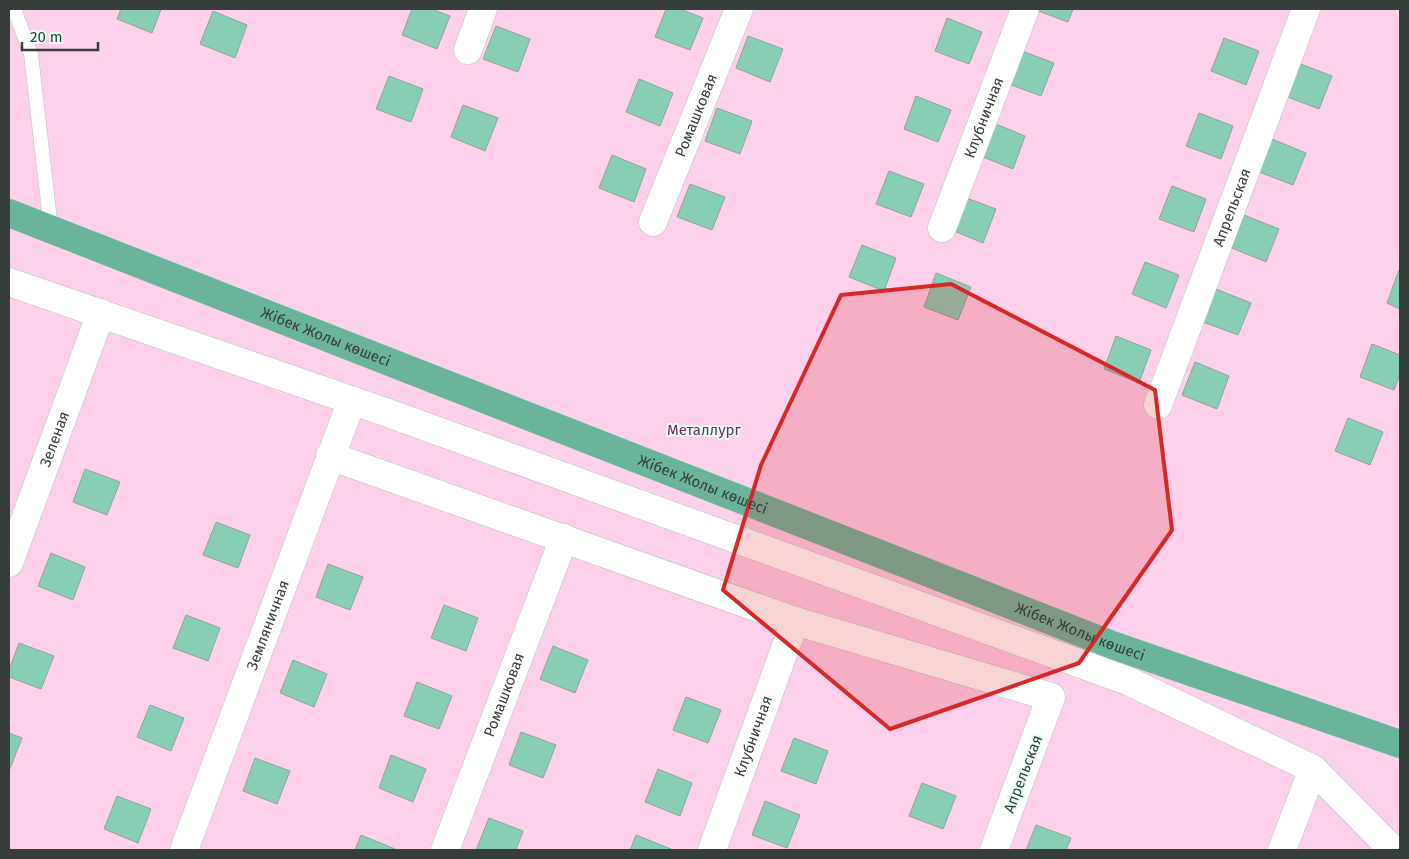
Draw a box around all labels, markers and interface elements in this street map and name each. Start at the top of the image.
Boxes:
scale bar [22,20,99,52]
text: 20 m [30,28,63,46]
street label: Ромашковая [671,71,721,160]
street label: Клубничная [960,75,1007,161]
street label: Апрельская [1209,166,1255,249]
street label: Жібек Жолы көшесі [258,303,393,370]
street label: Зеленая [36,409,73,469]
park label: Металлург [667,421,741,439]
street label: Жібек Жолы көшесі [635,451,770,518]
street label: Земляничная [243,578,293,673]
street label: Жібек Жолы көшесі [1013,599,1147,665]
street label: Ромашковая [480,650,528,739]
street label: Клубничная [730,693,776,779]
street label: Апрельская [1000,733,1046,815]

